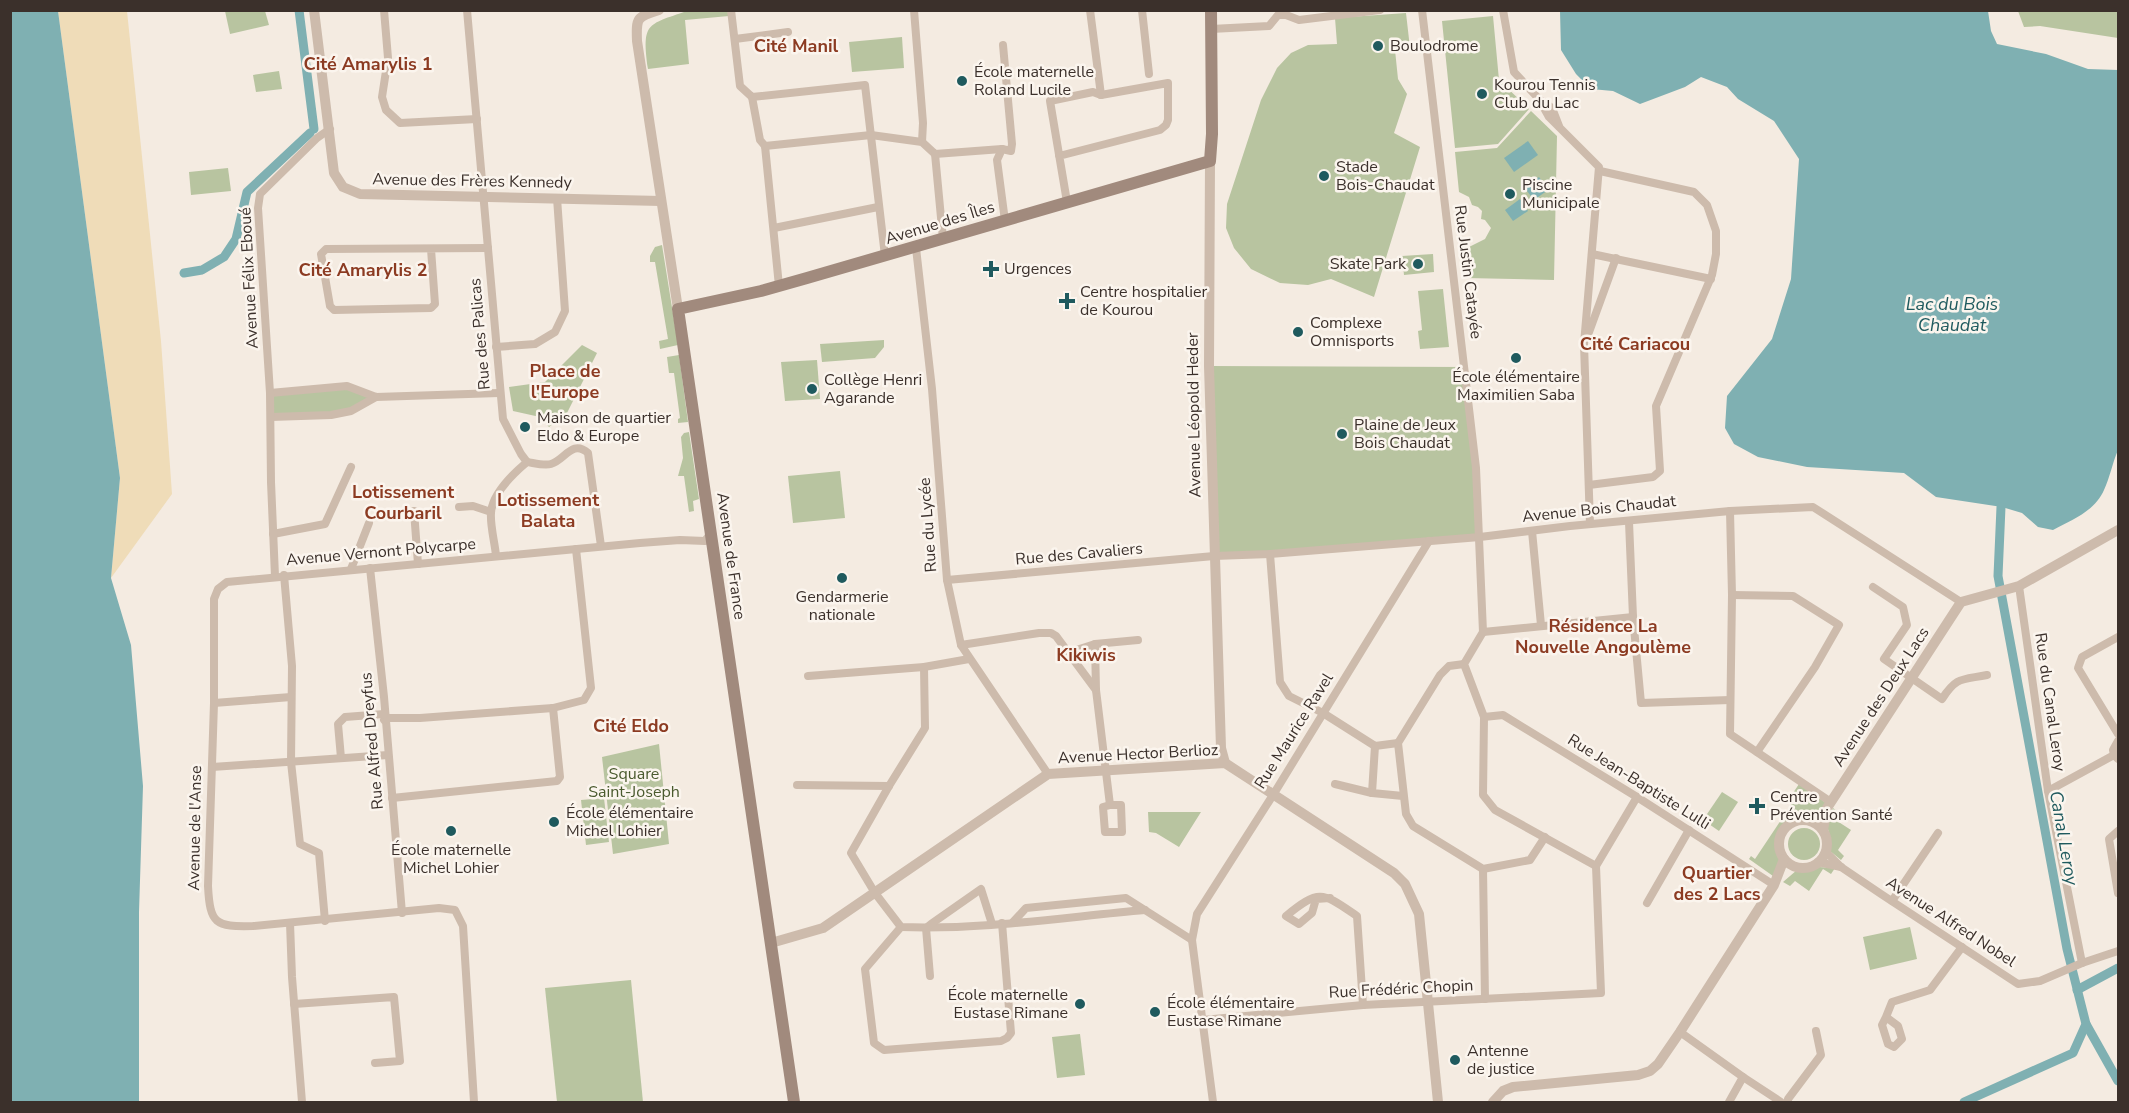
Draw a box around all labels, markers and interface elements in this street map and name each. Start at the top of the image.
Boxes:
district label: Cité Manil [754,34,839,58]
place label: Boulodrome [1390,35,1478,57]
marker: Boulodrome [1371,39,1385,53]
district label: Cité Amarylis 1 [303,52,433,76]
place label: École maternelle Roland Lucile [974,61,1094,101]
marker: École maternelle Roland Lucile [955,74,969,88]
place label: Kourou Tennis Club du Lac [1494,74,1596,114]
marker: Kourou Tennis Club du Lac [1475,87,1489,101]
place label: Stade Bois-Chaudat [1336,156,1435,196]
street label: Avenue des Frères Kennedy [372,168,573,194]
marker: Stade Bois-Chaudat [1317,169,1331,183]
place label: Piscine Municipale [1522,174,1600,214]
marker: Piscine Municipale [1503,187,1517,201]
street label: Avenue des Îles [883,196,997,250]
street label: Rue Justin Catayée [1449,204,1487,340]
street label: Avenue Félix Eboué [234,207,264,349]
place label: Skate Park [1330,253,1407,275]
marker: Skate Park [1411,257,1425,271]
district label: Cité Amarylis 2 [298,258,428,282]
place label: Urgences [1004,258,1072,280]
marker: Urgences [982,260,1000,278]
street label: Rue des Palicas [464,277,496,391]
place label: Centre hospitalier de Kourou [1080,281,1207,321]
marker: Centre hospitalier de Kourou [1058,292,1076,310]
water label: Lac du Bois Chaudat [1906,292,1998,337]
place label: Complexe Omnisports [1310,312,1394,352]
marker: Complexe Omnisports [1291,325,1305,339]
street label: Avenue Léopold Heder [1182,332,1206,498]
district label: Cité Cariacou [1580,332,1690,356]
marker: École élémentaire Maximilien Saba [1509,351,1523,365]
district label: Place de l'Europe [530,359,601,404]
place label: École élémentaire Maximilien Saba [1452,366,1580,406]
place label: Collège Henri Agarande [824,369,922,409]
marker: Collège Henri Agarande [805,382,819,396]
place label: Maison de quartier Eldo & Europe [537,407,671,447]
place label: Plaine de Jeux Bois Chaudat [1354,414,1456,454]
marker: Maison de quartier Eldo & Europe [518,420,532,434]
marker: Plaine de Jeux Bois Chaudat [1335,427,1349,441]
street label: Rue du Lycée [914,477,942,573]
district label: Lotissement Courbaril [352,480,454,525]
district label: Lotissement Balata [497,488,599,533]
street label: Avenue Bois Chaudat [1521,490,1677,528]
street label: Avenue de France [711,491,751,621]
street label: Avenue Vernont Polycarpe [285,533,477,571]
street label: Rue des Cavaliers [1014,537,1144,571]
marker: Gendarmerie nationale [835,571,849,585]
place label: Gendarmerie nationale [796,586,888,626]
district label: Résidence La Nouvelle Angoulème [1515,614,1691,659]
street label: Avenue des Deux Lacs [1828,623,1934,771]
street label: Rue du Canal Leroy [2029,631,2071,774]
district label: Kikiwis [1056,643,1116,667]
street label: Rue Maurice Ravel [1249,668,1339,793]
street label: Rue Alfred Dreyfus [355,671,389,811]
district label: Cité Eldo [593,714,669,738]
street label: Rue Jean-Baptiste Lulli [1563,729,1715,835]
street label: Avenue Hector Berlioz [1057,739,1219,769]
park label: Square Saint-Joseph [588,763,680,803]
street label: Avenue de l'Anse [183,765,207,891]
place label: Centre Prévention Santé [1770,786,1893,826]
water label: Canal Leroy [2044,789,2084,888]
marker: Centre Prévention Santé [1748,797,1766,815]
place label: École élémentaire Michel Lohier [566,802,694,842]
marker: École élémentaire Michel Lohier [547,815,561,829]
marker: École maternelle Michel Lohier [444,824,458,838]
place label: École maternelle Michel Lohier [391,839,511,879]
district label: Quartier des 2 Lacs [1673,861,1761,906]
street label: Avenue Alfred Nobel [1882,872,2021,973]
street label: Rue Frédéric Chopin [1328,974,1474,1004]
place label: École maternelle Eustase Rimane [948,984,1068,1024]
place label: École élémentaire Eustase Rimane [1167,992,1295,1032]
marker: École maternelle Eustase Rimane [1073,997,1087,1011]
marker: École élémentaire Eustase Rimane [1148,1005,1162,1019]
place label: Antenne de justice [1467,1040,1534,1080]
marker: Antenne de justice [1448,1053,1462,1067]

